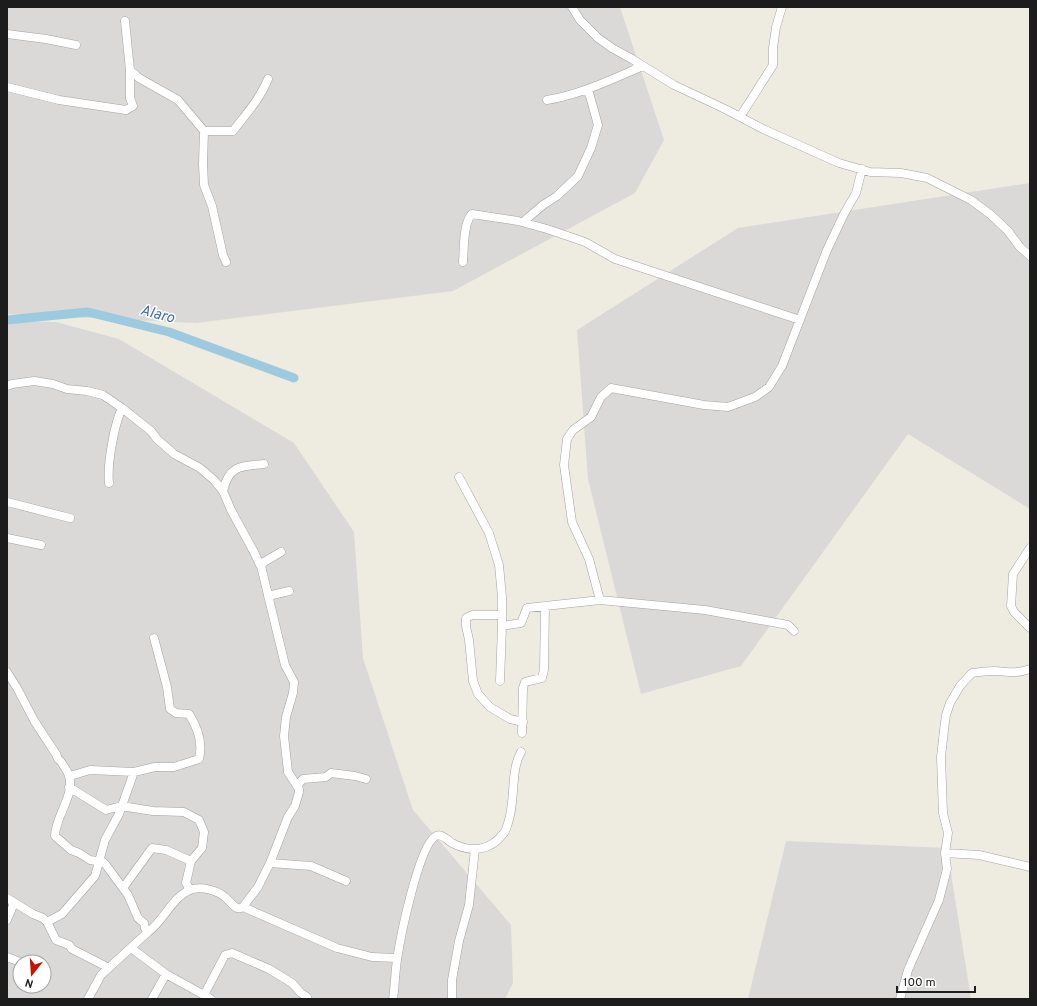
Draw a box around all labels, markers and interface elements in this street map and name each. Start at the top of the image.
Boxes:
water label: Alaro [138,301,176,329]
north arrow [12,954,52,994]
scale bar [897,968,975,994]
text: N [24,975,35,990]
text: 100 m [903,975,936,991]

